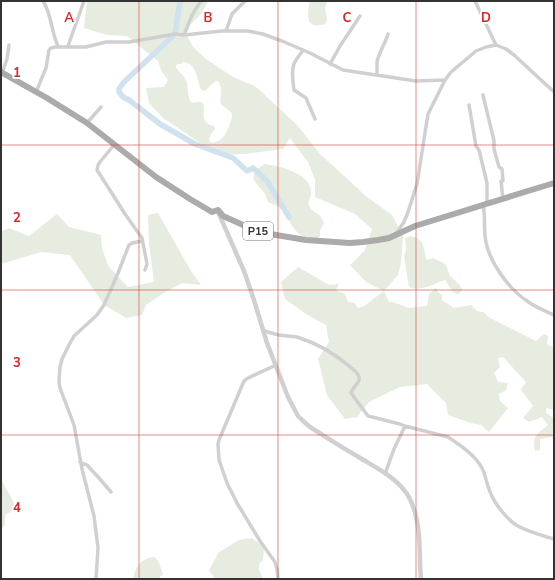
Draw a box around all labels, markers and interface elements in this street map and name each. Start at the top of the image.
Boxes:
text: A [64,9,74,27]
text: B [204,9,213,27]
text: C [343,9,352,27]
text: D [481,9,491,27]
text: 1 [13,64,21,82]
text: 2 [13,209,21,227]
road number: P15 [243,222,273,240]
text: 3 [13,354,21,372]
text: 4 [13,499,21,517]

